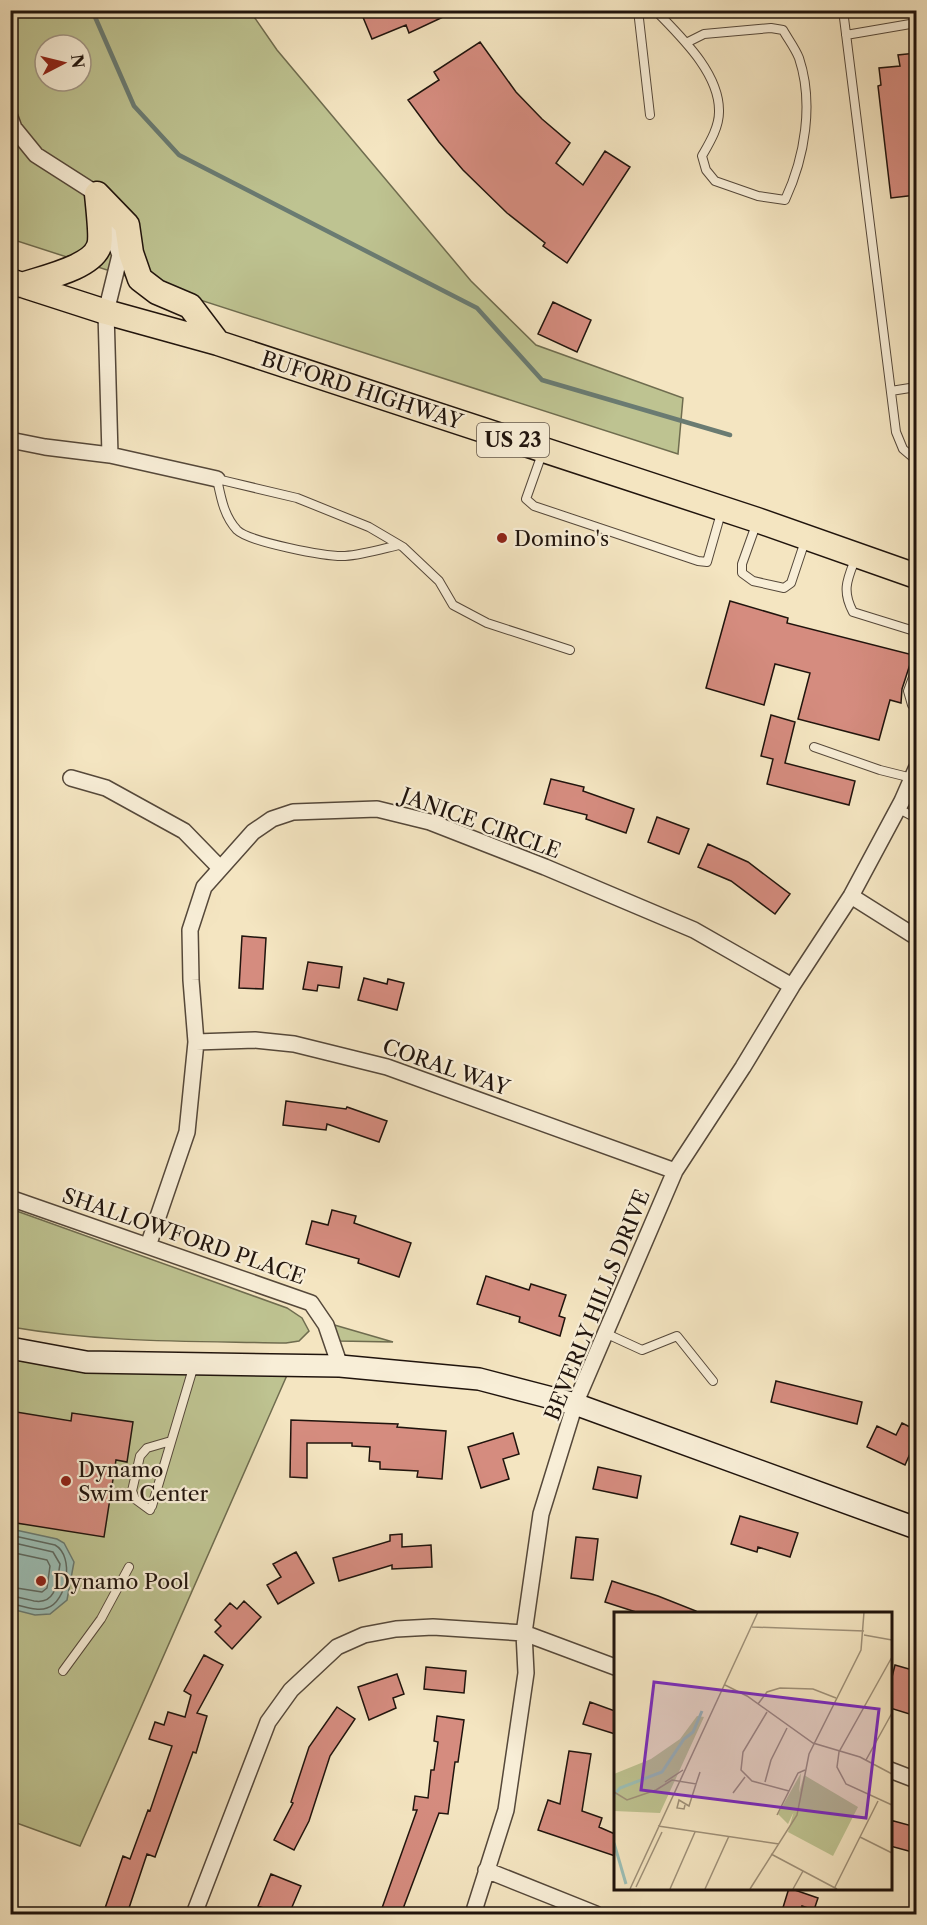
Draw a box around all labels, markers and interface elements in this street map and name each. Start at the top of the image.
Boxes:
north arrow [33,33,93,93]
text: N [67,53,89,69]
street label: BUFORD HIGHWAY [258,346,467,435]
road number: US 23 [477,423,549,457]
place label: Domino's [514,526,609,551]
marker: Domino's [495,531,509,545]
street label: JANICE CIRCLE [395,781,564,863]
street label: CORAL WAY [379,1034,514,1101]
street label: SHALLOWFORD PLACE [59,1183,309,1289]
street label: BEVERLY HILLS DRIVE [539,1186,655,1424]
place label: Dynamo Swim Center [78,1457,209,1506]
marker: Dynamo Swim Center [59,1474,73,1488]
place label: Dynamo Pool [53,1569,189,1594]
marker: Dynamo Pool [34,1574,48,1588]
inset map [614,1612,891,1889]

